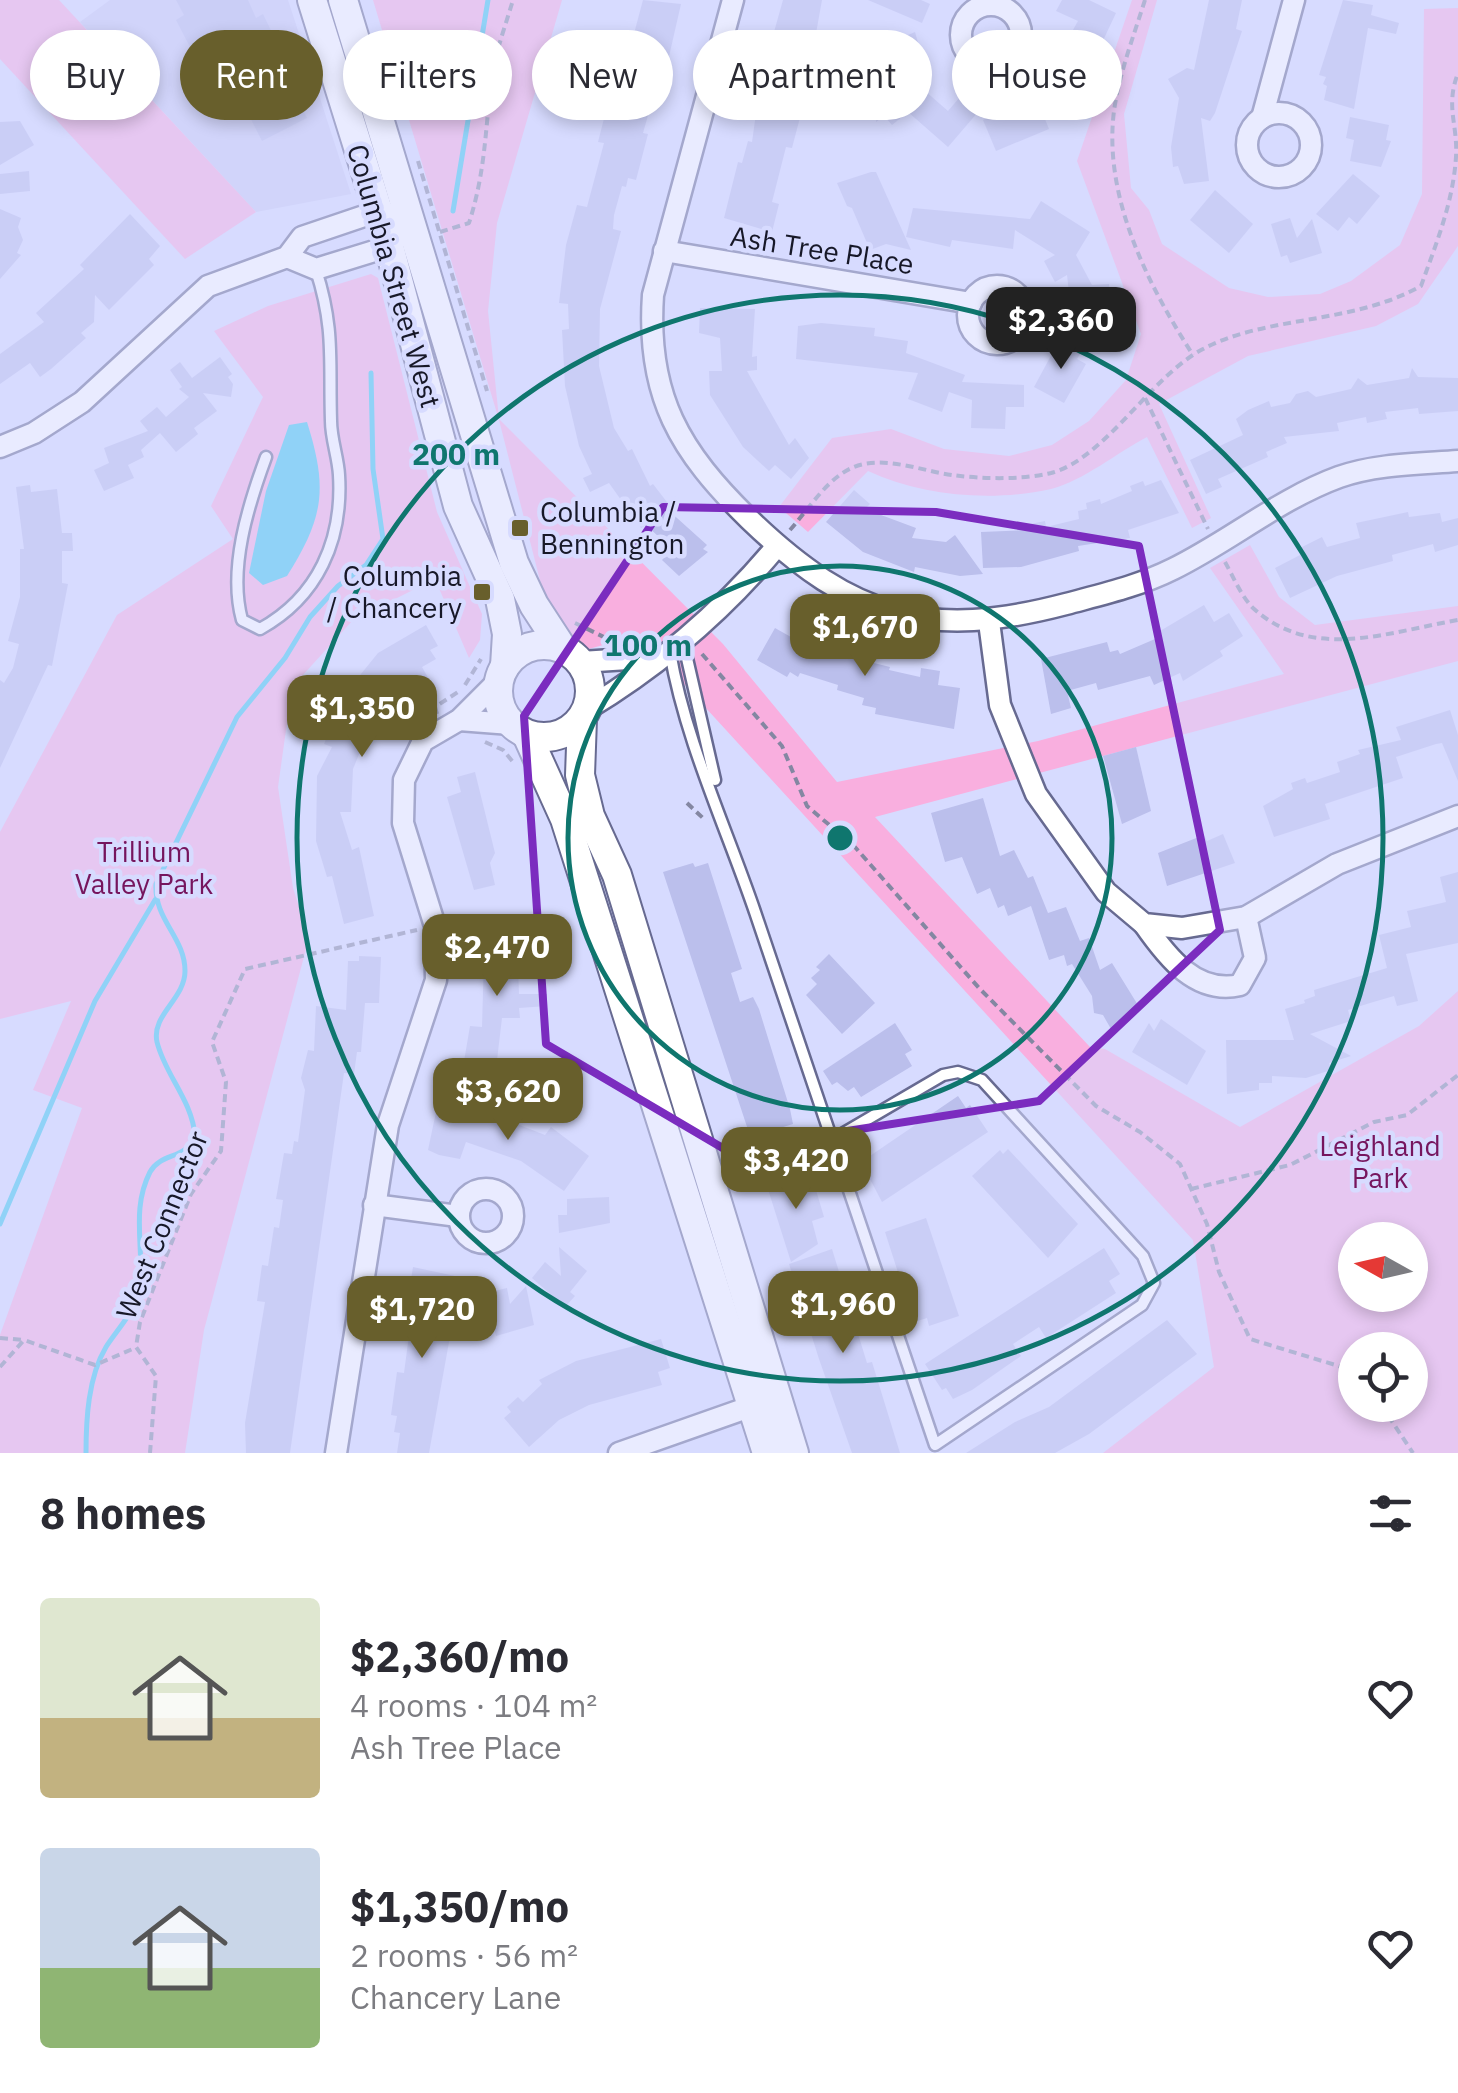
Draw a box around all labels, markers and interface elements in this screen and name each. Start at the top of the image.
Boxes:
chip: Buy [30,30,160,120]
chip: Rent [180,30,323,120]
chip: Filters [343,30,512,120]
chip: New [532,30,673,120]
chip: Apartment [693,30,932,120]
chip: House [952,30,1122,120]
street label: Columbia Street West [339,140,450,412]
street label: Ash Tree Place [728,217,916,282]
pin: $2,360 [980,287,1142,372]
text: $2,360 [1008,298,1114,340]
text: 200 m [412,434,500,473]
place label: Columbia / Bennington [540,493,684,562]
marker: Columbia / Bennington [509,517,531,539]
place label: Columbia / Chancery [327,557,462,626]
marker: Columbia / Chancery [471,581,493,603]
pin: $1,670 [784,594,946,679]
text: $1,670 [812,605,918,647]
text: 100 m [604,625,692,664]
pin: $1,350 [281,675,443,760]
text: $1,350 [309,686,415,728]
centre of rings [822,820,858,856]
park label: Trillium Valley Park [75,833,214,902]
pin: $2,470 [416,914,578,999]
text: $2,470 [444,925,550,967]
pin: $3,620 [427,1058,589,1143]
text: $3,620 [455,1069,561,1111]
street label: West Connector [107,1125,216,1324]
pin: $3,420 [715,1127,877,1212]
park label: Leighland Park [1319,1127,1441,1196]
text: $3,420 [743,1138,849,1180]
north arrow [1338,1222,1428,1312]
map controls [1338,1222,1428,1422]
pin: $1,960 [762,1271,924,1356]
pin: $1,720 [341,1276,503,1361]
text: $1,960 [790,1282,896,1324]
text: $1,720 [369,1287,475,1329]
button: locate [1338,1332,1428,1422]
text: 8 homes [40,1486,206,1541]
icon: filters [1363,1486,1418,1541]
text: $2,360/mo [350,1629,569,1684]
icon: home [120,1638,240,1758]
icon: heart [1363,1671,1418,1726]
text: 4 rooms · 104 m² [350,1684,597,1726]
text: Ash Tree Place [350,1726,562,1768]
text: $1,350/mo [350,1879,569,1934]
icon: home [120,1888,240,2008]
icon: heart [1363,1921,1418,1976]
text: 2 rooms · 56 m² [350,1934,578,1976]
text: Chancery Lane [350,1976,561,2018]

